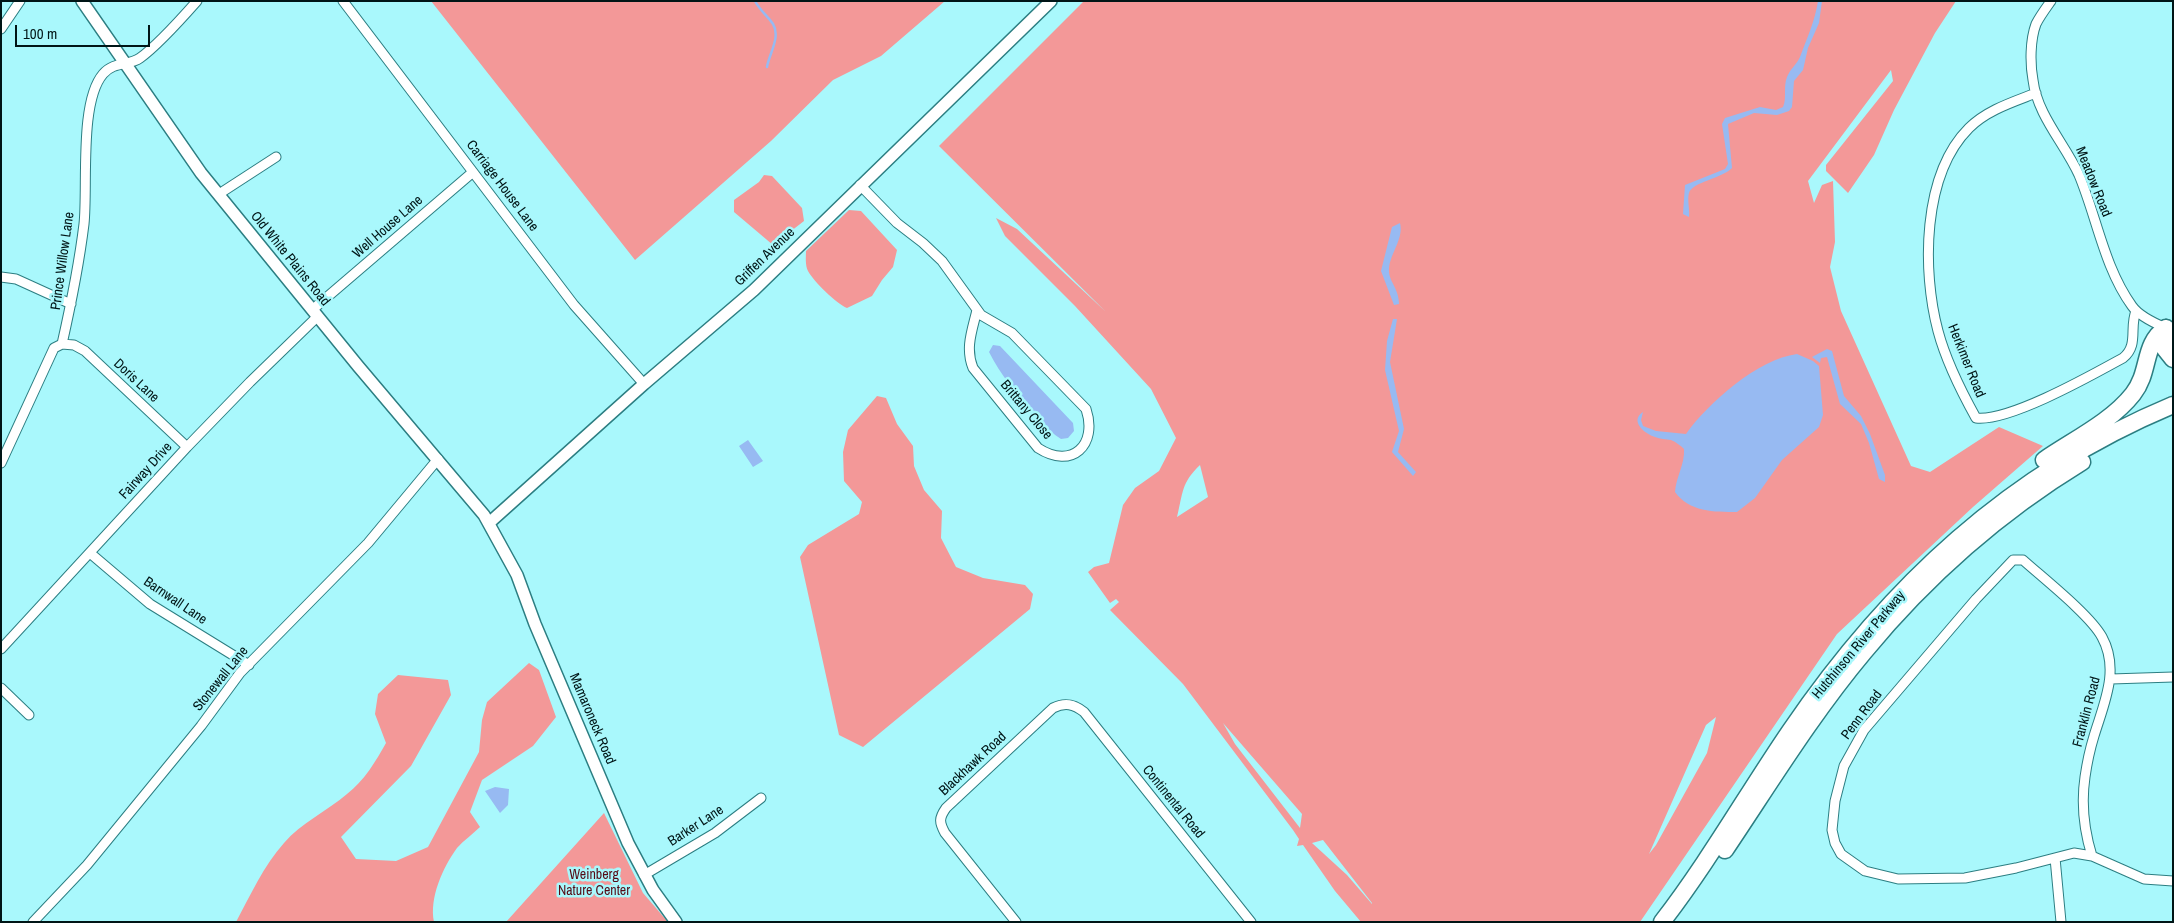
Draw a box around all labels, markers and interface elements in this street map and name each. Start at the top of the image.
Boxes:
scale bar [18,15,152,47]
text: 100 m [23,23,57,44]
street label: Carriage House Lane [462,137,542,235]
street label: Meadow Road [2071,145,2115,219]
street label: Well House Lane [350,192,426,262]
street label: Old White Plains Road [247,208,333,310]
street label: Prince Willow Lane [48,211,78,311]
street label: Griffen Avenue [732,224,798,290]
street label: Herkimer Road [1944,322,1988,400]
street label: Doris Lane [110,356,162,406]
street label: Brittany Close [996,377,1056,443]
street label: Fairway Drive [116,439,176,503]
street label: Barnwall Lane [140,574,210,628]
street label: Hutchinson River Parkway [1809,588,1909,702]
street label: Stonewall Lane [190,643,252,715]
street label: Mamaroneck Road [565,671,619,767]
street label: Franklin Road [2070,675,2104,749]
street label: Penn Road [1838,687,1886,743]
street label: Blackhawk Road [936,729,1010,799]
street label: Continental Road [1138,762,1208,842]
street label: Barker Lane [665,802,727,850]
park label: Weinberg Nature Center [558,867,630,900]

